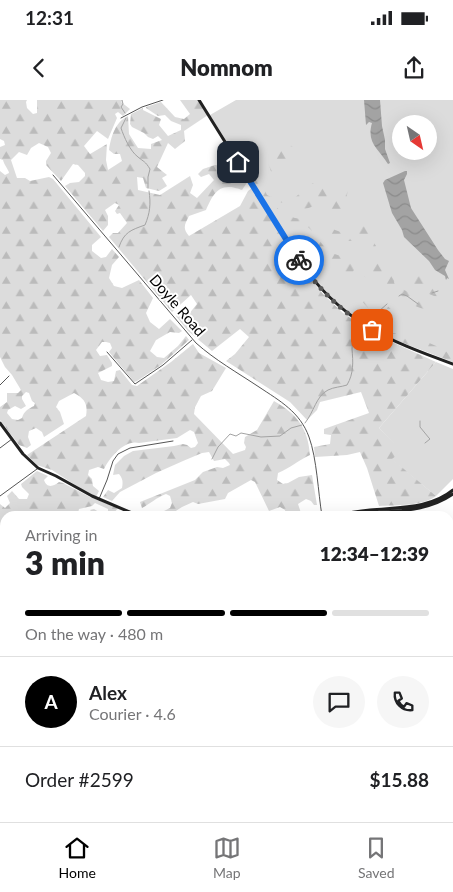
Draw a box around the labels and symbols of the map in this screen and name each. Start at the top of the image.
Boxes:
north arrow [392,115,438,160]
pin [217,141,259,183]
courier [274,235,324,285]
street label: Doyle Road [146,270,210,340]
pin [351,309,393,351]

